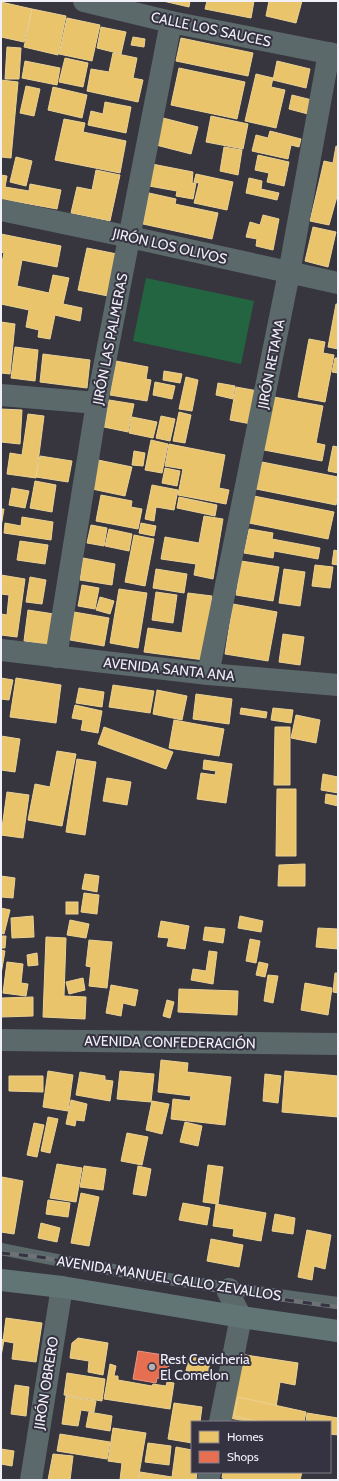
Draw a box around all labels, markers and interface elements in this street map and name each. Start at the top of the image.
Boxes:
street label: CALLE LOS SAUCES [149,7,273,51]
street label: JIRÓN LOS OLIVOS [110,224,229,268]
street label: JIRÓN LAS PALMERAS [88,272,132,407]
street label: JIRÓN RETAMA [253,317,289,411]
street label: AVENIDA SANTA ANA [103,653,236,685]
street label: AVENIDA CONFEDERACIÓN [84,1032,256,1052]
street label: AVENIDA MANUEL CALLO ZEVALLOS [56,1251,282,1305]
street label: JIRÓN OBRERO [30,1335,62,1432]
place label: Rest Cevicheria El Comelon [160,1350,250,1384]
marker: Rest Cevicheria El Comelon [147,1362,157,1372]
legend [191,1421,331,1473]
text: Homes [227,1429,264,1444]
text: Shops [227,1449,259,1464]

